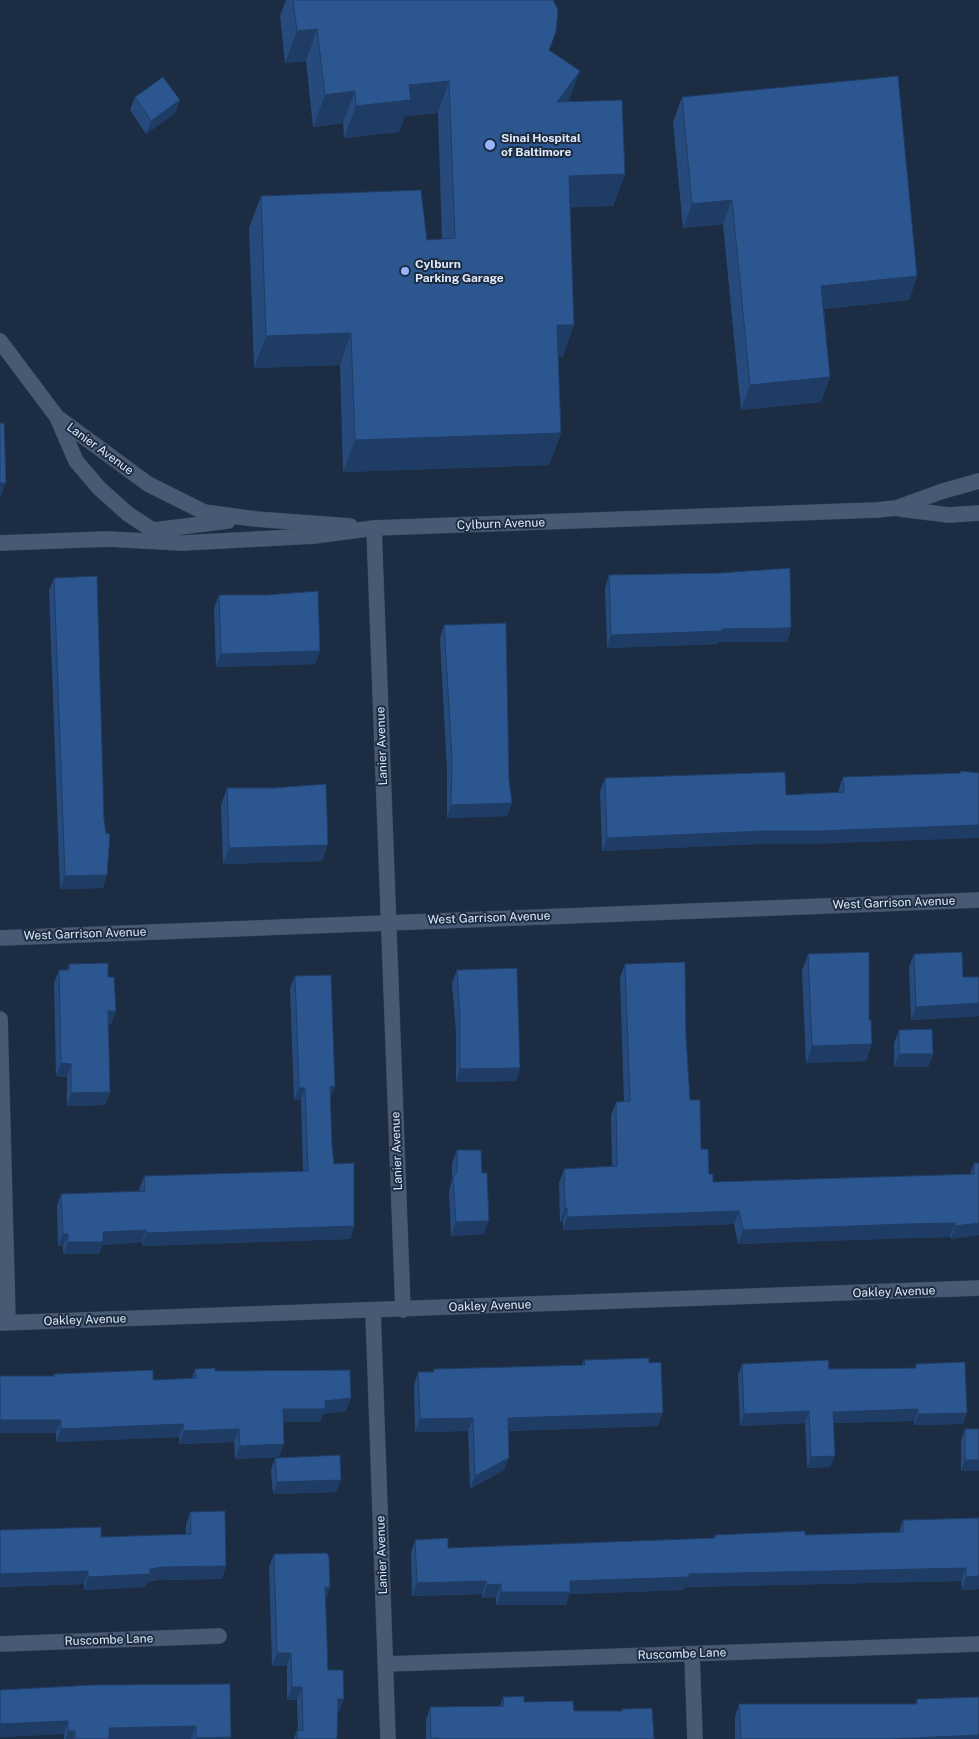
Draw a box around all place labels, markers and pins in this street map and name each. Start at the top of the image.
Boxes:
place label: Sinai Hospital of Baltimore [501,131,581,159]
marker: Sinai Hospital of Baltimore [483,138,497,152]
place label: Cylburn Parking Garage [415,257,504,285]
marker: Cylburn Parking Garage [399,265,411,277]

